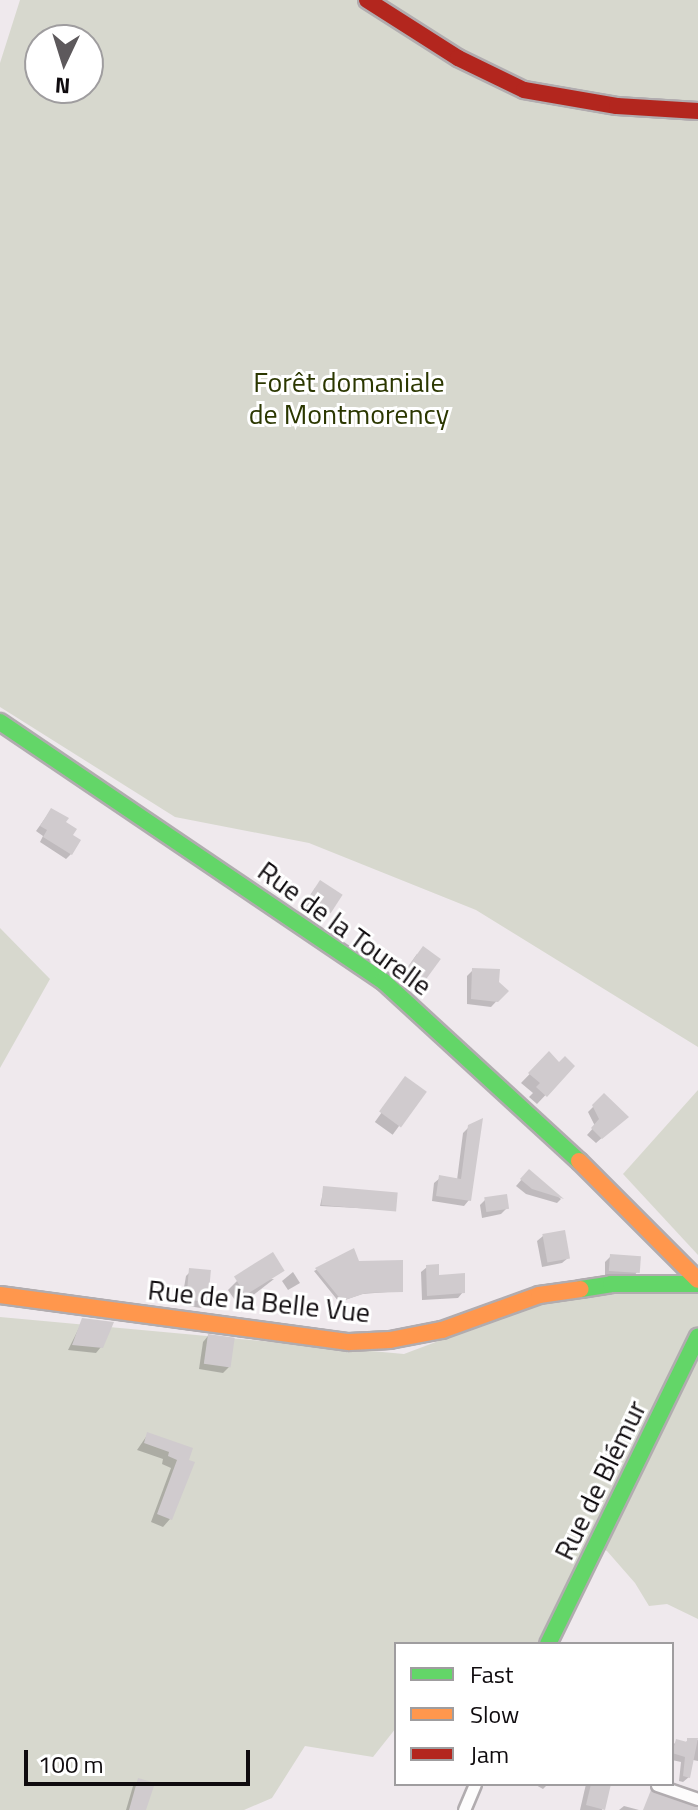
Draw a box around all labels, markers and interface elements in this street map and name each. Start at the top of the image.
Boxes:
north arrow [24,24,104,104]
text: N [54,68,71,103]
park label: Forêt domaniale de Montmorency [249,365,449,431]
street label: Rue de la Tourelle [252,854,438,1002]
street label: Rue de la Belle Vue [146,1273,372,1329]
street label: Rue de Blémur [547,1395,653,1565]
legend [394,1642,674,1786]
text: Fast [470,1656,513,1692]
text: Slow [470,1696,519,1732]
scale bar [28,1734,254,1784]
text: Jam [470,1736,509,1772]
text: 100 m [38,1746,104,1782]

